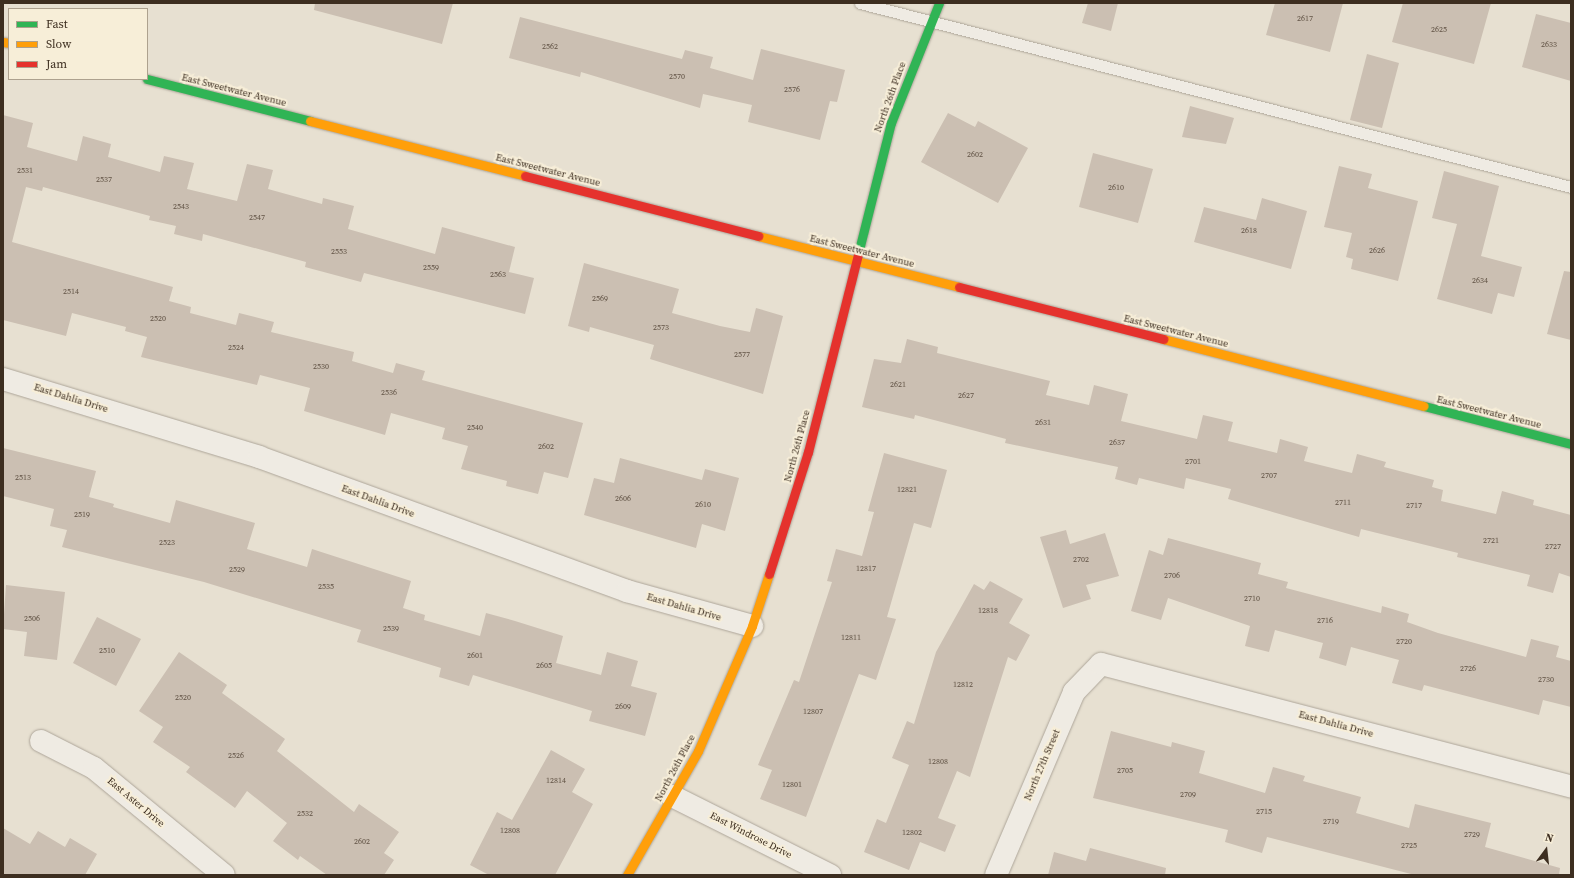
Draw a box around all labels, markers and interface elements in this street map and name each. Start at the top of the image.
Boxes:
legend [8,8,148,80]
house number: 2617 [1297,14,1313,24]
text: Fast [46,16,68,32]
house number: 2625 [1431,25,1447,35]
text: Slow [46,36,71,52]
house number: 2633 [1541,40,1557,50]
house number: 2562 [542,42,558,52]
text: Jam [46,56,67,72]
street label: North 26th Place [872,60,908,134]
street label: East Sweetwater Avenue [181,71,287,109]
house number: 2570 [669,72,685,82]
house number: 2576 [784,85,800,95]
house number: 2602 [967,150,983,160]
street label: East Sweetwater Avenue [495,151,601,189]
house number: 2531 [17,166,33,176]
house number: 2537 [96,175,112,185]
house number: 2610 [1108,183,1124,193]
house number: 2543 [173,202,189,212]
house number: 2547 [249,213,265,223]
house number: 2618 [1241,226,1257,236]
street label: East Sweetwater Avenue [809,232,915,270]
house number: 2626 [1369,246,1385,256]
house number: 2553 [331,247,347,257]
house number: 2559 [423,263,439,273]
house number: 2563 [490,270,506,280]
house number: 2634 [1472,276,1488,286]
house number: 2514 [63,287,79,297]
house number: 2569 [592,294,608,304]
street label: East Sweetwater Avenue [1123,312,1229,350]
house number: 2520 [150,314,166,324]
house number: 2573 [653,323,669,333]
house number: 2524 [228,343,244,353]
house number: 2577 [734,350,750,360]
house number: 2530 [313,362,329,372]
house number: 2621 [890,380,906,390]
street label: East Dahlia Drive [33,381,109,415]
house number: 2536 [381,388,397,398]
house number: 2627 [958,391,974,401]
street label: East Sweetwater Avenue [1436,393,1542,431]
street label: North 26th Place [782,409,812,483]
house number: 2631 [1035,418,1051,428]
house number: 2540 [467,423,483,433]
house number: 2637 [1109,438,1125,448]
house number: 2602 [538,442,554,452]
house number: 2701 [1185,457,1201,467]
house number: 2707 [1261,471,1277,481]
house number: 2513 [15,473,31,483]
street label: East Dahlia Drive [340,482,416,520]
house number: 12821 [897,485,917,495]
house number: 2606 [615,494,631,504]
house number: 2711 [1335,498,1351,508]
house number: 2610 [695,500,711,510]
house number: 2717 [1406,501,1422,511]
house number: 2519 [74,510,90,520]
house number: 2721 [1483,536,1499,546]
house number: 2523 [159,538,175,548]
house number: 2727 [1545,542,1561,552]
house number: 2702 [1073,555,1089,565]
house number: 12817 [856,564,876,574]
house number: 2529 [229,565,245,575]
house number: 2706 [1164,571,1180,581]
house number: 2535 [318,582,334,592]
street label: East Dahlia Drive [645,591,723,623]
house number: 2710 [1244,594,1260,604]
house number: 12818 [978,606,998,616]
house number: 2506 [24,614,40,624]
house number: 2716 [1317,616,1333,626]
house number: 2539 [383,624,399,634]
house number: 12811 [841,633,861,643]
house number: 2720 [1396,637,1412,647]
house number: 2510 [99,646,115,656]
house number: 2601 [467,651,483,661]
house number: 2605 [536,661,552,671]
house number: 2726 [1460,664,1476,674]
house number: 2730 [1538,675,1554,685]
house number: 12812 [953,680,973,690]
house number: 2520 [175,693,191,703]
house number: 2609 [615,702,631,712]
house number: 12807 [803,707,823,717]
street label: East Dahlia Drive [1297,708,1375,740]
street label: North 27th Street [1022,728,1062,802]
street label: North 26th Place [652,732,698,804]
house number: 2526 [228,751,244,761]
house number: 12808 [928,757,948,767]
house number: 2705 [1117,766,1133,776]
street label: East Aster Drive [105,775,167,829]
house number: 12814 [546,776,566,786]
house number: 12801 [782,780,802,790]
house number: 2709 [1180,790,1196,800]
house number: 2715 [1256,807,1272,817]
house number: 2532 [297,809,313,819]
street label: East Windrose Drive [708,809,794,861]
house number: 2719 [1323,817,1339,827]
house number: 12808 [500,826,520,836]
house number: 12802 [902,828,922,838]
house number: 2729 [1464,830,1480,840]
north arrow [1526,830,1566,870]
text: N [1543,830,1555,846]
house number: 2602 [354,837,370,847]
house number: 2725 [1401,841,1417,851]

